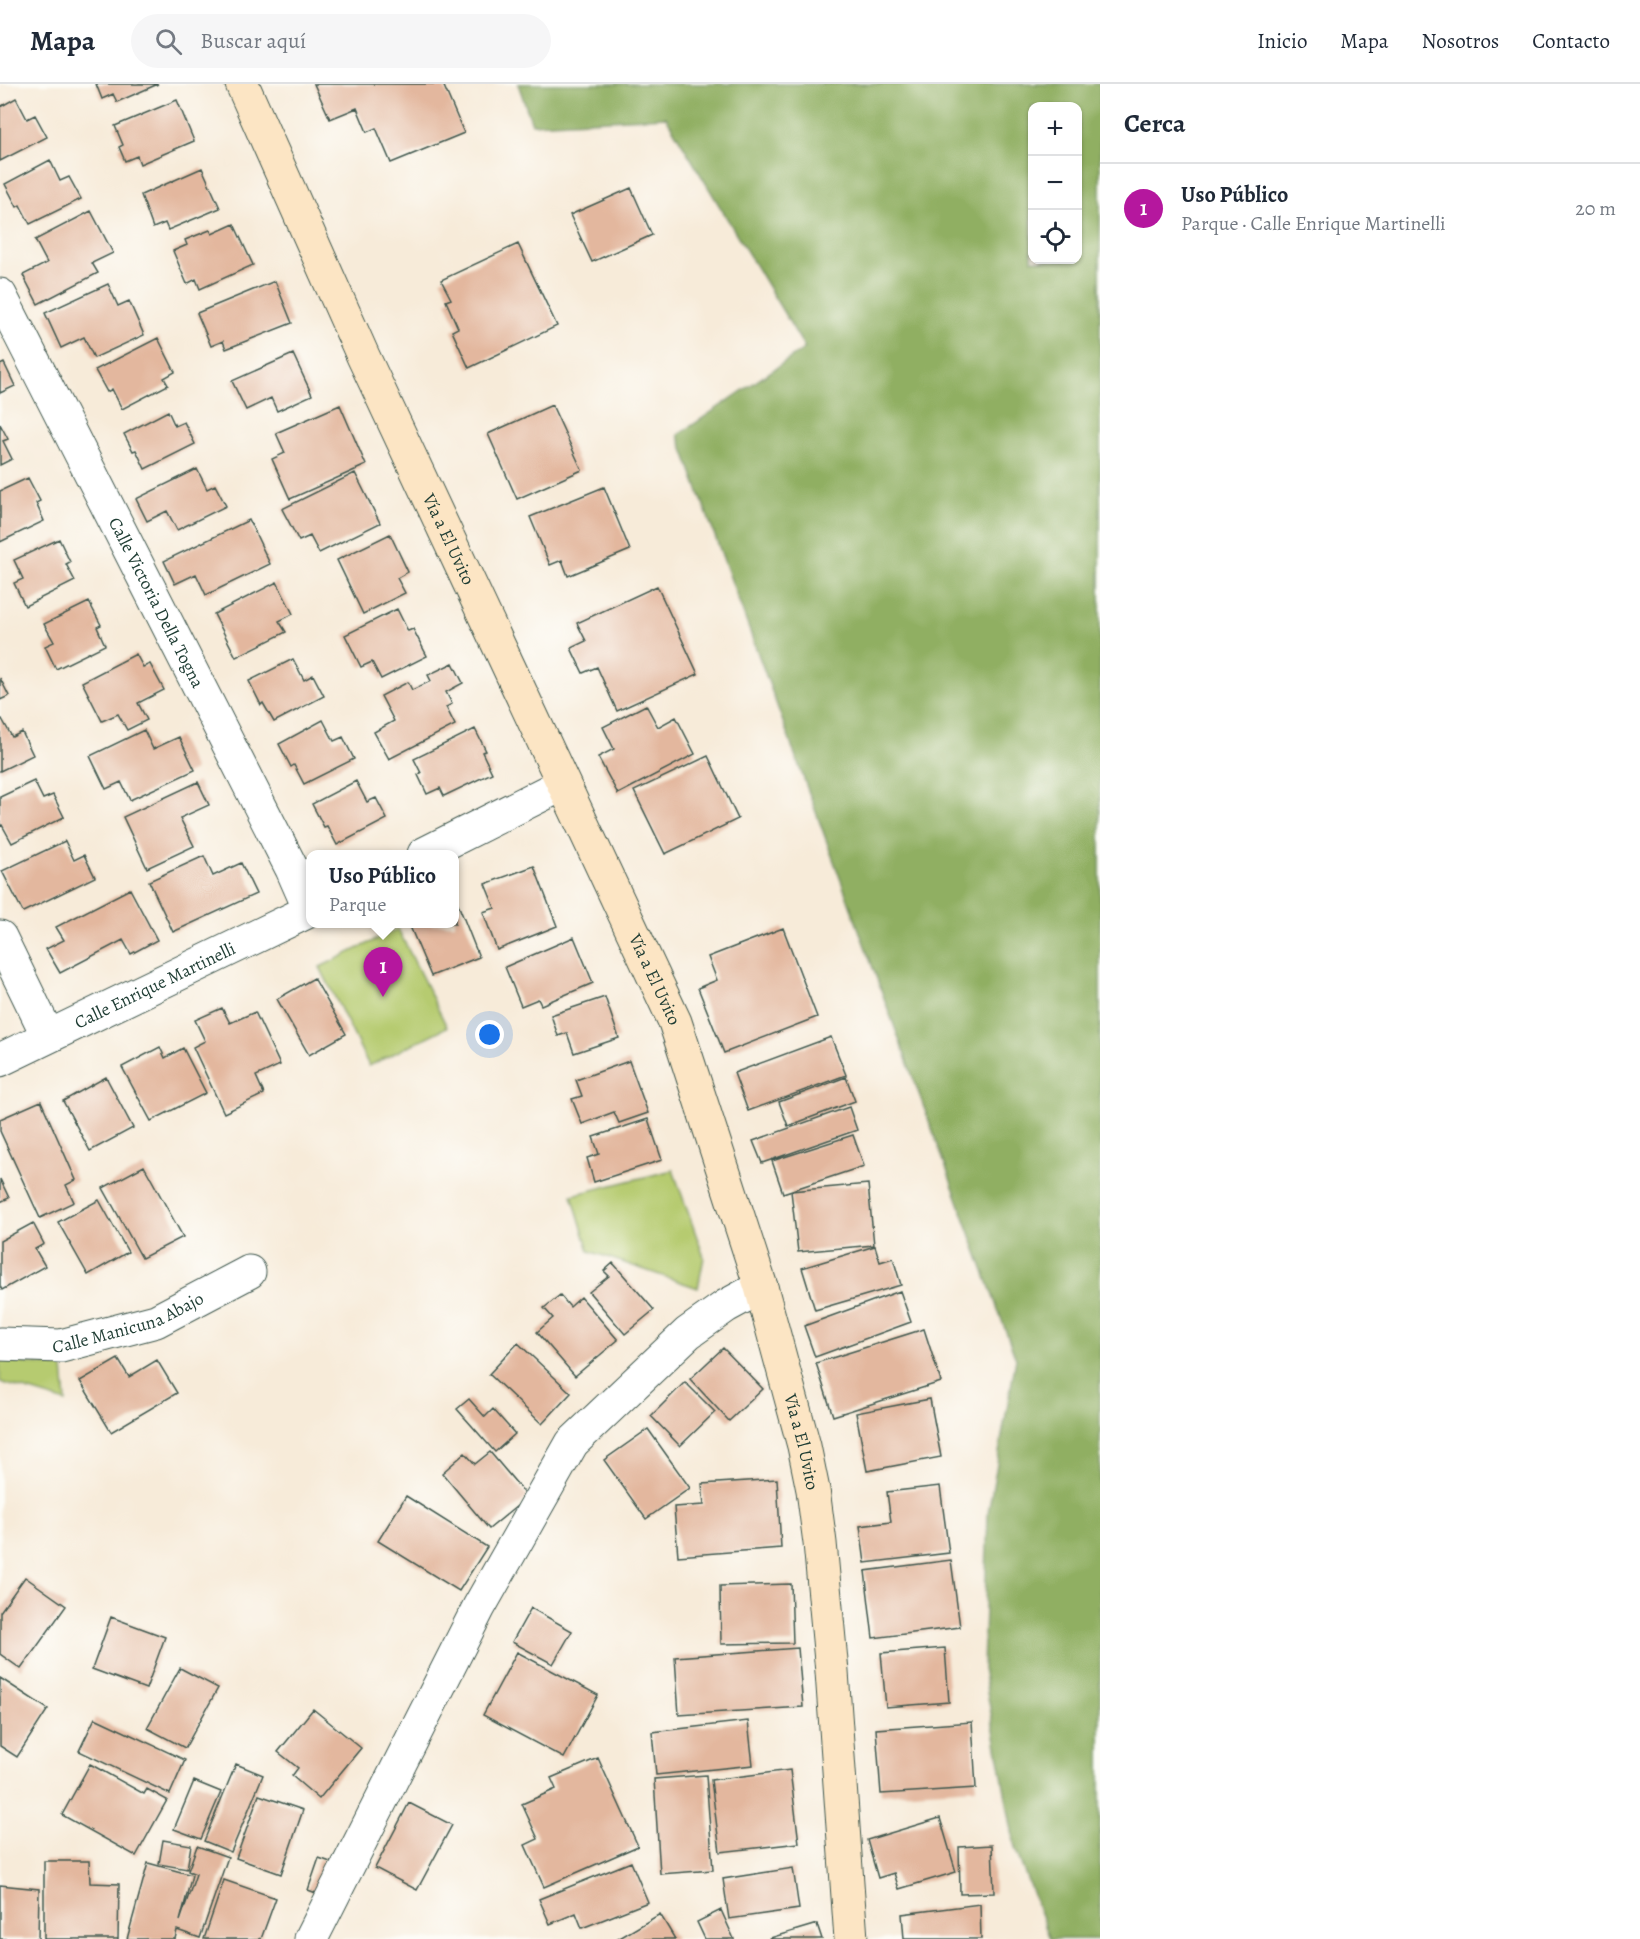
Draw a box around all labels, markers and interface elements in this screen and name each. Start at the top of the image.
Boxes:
search box [131,14,551,68]
text: Mapa [30,22,95,60]
icon: search [152,25,185,58]
text: Buscar aquí [200,26,306,56]
text: Inicio [1257,27,1307,55]
text: Mapa [1340,27,1389,55]
text: Nosotros [1422,27,1499,55]
text: Contacto [1532,27,1610,55]
map controls [1028,102,1082,264]
button: + [1028,102,1082,156]
text: Cerca [1124,106,1186,141]
button: − [1028,156,1082,210]
text: Uso Público [1181,180,1288,210]
text: 1 [1140,195,1147,222]
text: 20 m [1575,195,1616,222]
button: locate [1028,210,1082,264]
text: Parque · Calle Enrique Martinelli [1181,210,1446,237]
street label: Vía a El Uvito [417,489,481,589]
street label: Calle Victoria Della Togna [103,513,210,693]
popup [306,850,459,928]
text: Uso Público [329,861,436,891]
text: Parque [329,891,386,918]
street label: Vía a El Uvito [623,929,687,1029]
street label: Calle Enrique Martinelli [70,936,239,1034]
pin: 1 [364,948,403,997]
your location [475,1020,504,1049]
street label: Calle Manicuna Abajo [52,1286,208,1358]
street label: Vía a El Uvito [778,1390,825,1492]

